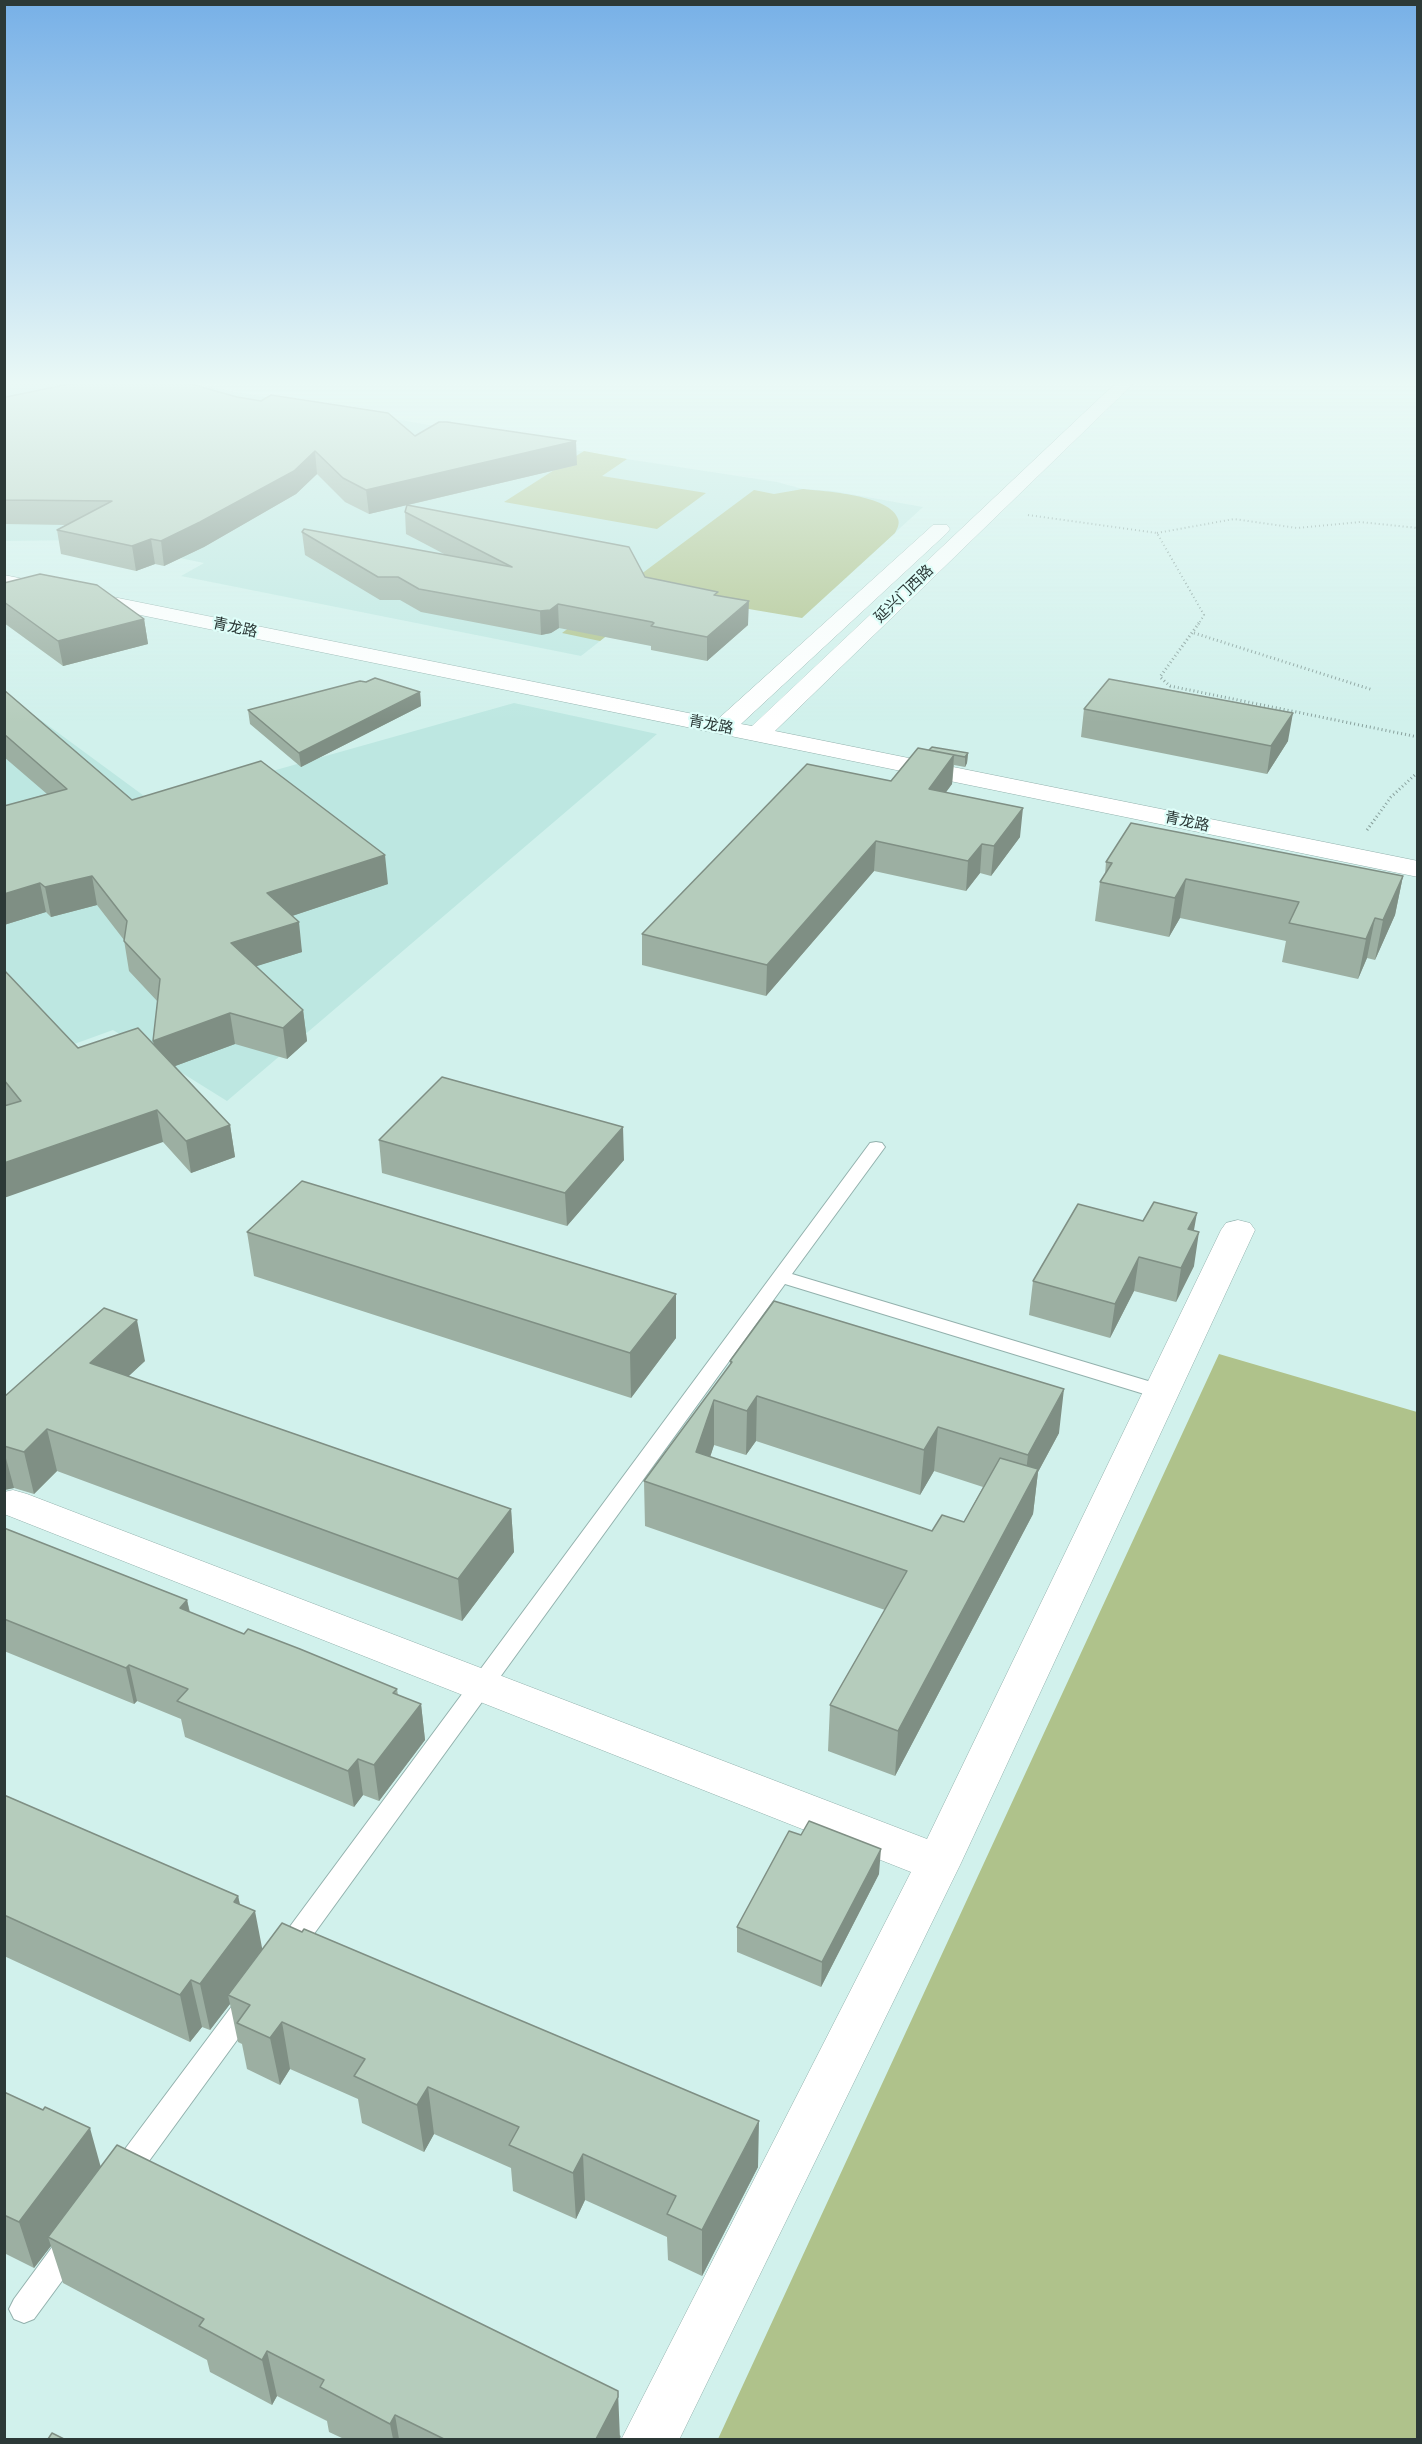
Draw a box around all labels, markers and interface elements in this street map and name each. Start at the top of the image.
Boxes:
street label: 延兴门西路 [871,561,937,627]
street label: 青龙路 [211,615,259,641]
street label: 青龙路 [687,712,735,738]
street label: 青龙路 [1163,809,1211,835]

